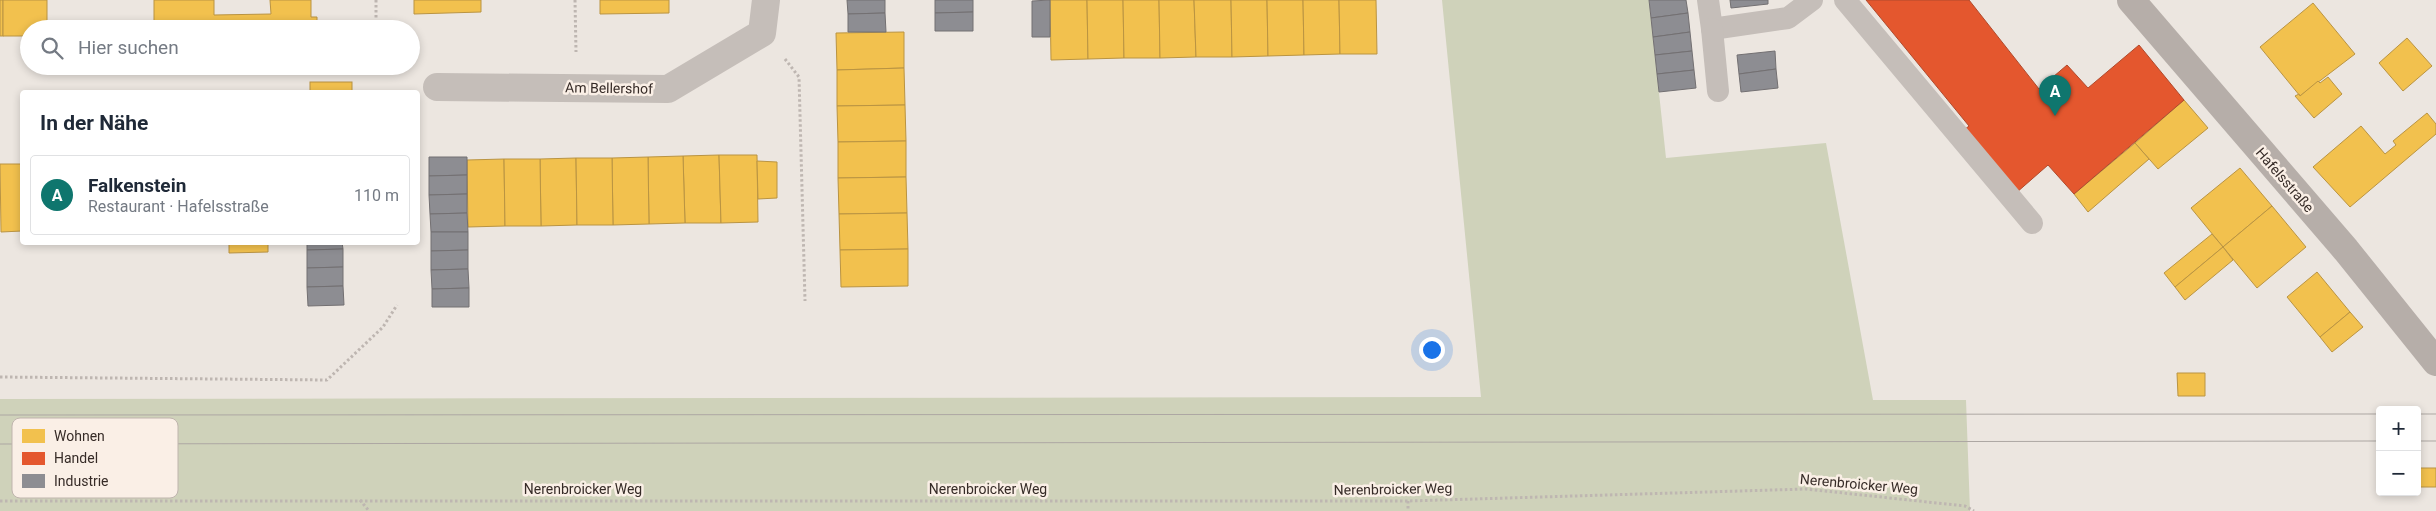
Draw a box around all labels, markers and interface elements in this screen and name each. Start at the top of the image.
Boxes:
search box [20,20,420,75]
icon: search [38,34,66,62]
text: Hier suchen [78,36,179,59]
pin: A [2039,75,2071,116]
street label: Am Bellershof [565,79,653,97]
text: In der Nähe [40,111,148,135]
street label: Hafelsstraße [2253,145,2317,215]
text: Falkenstein [88,174,186,197]
text: A [52,186,62,205]
text: 110 m [354,186,399,205]
text: Restaurant · Hafelsstraße [88,197,269,216]
your location [1419,337,1445,363]
map controls [2376,406,2421,496]
button: + [2376,406,2421,451]
legend [12,418,178,498]
text: Wohnen [54,428,105,444]
text: Handel [54,450,98,466]
button: − [2376,451,2421,496]
street label: Nerenbroicker Weg [1799,471,1919,497]
text: Industrie [54,473,109,489]
street label: Nerenbroicker Weg [1334,480,1452,498]
street label: Nerenbroicker Weg [524,481,642,497]
street label: Nerenbroicker Weg [929,481,1047,497]

